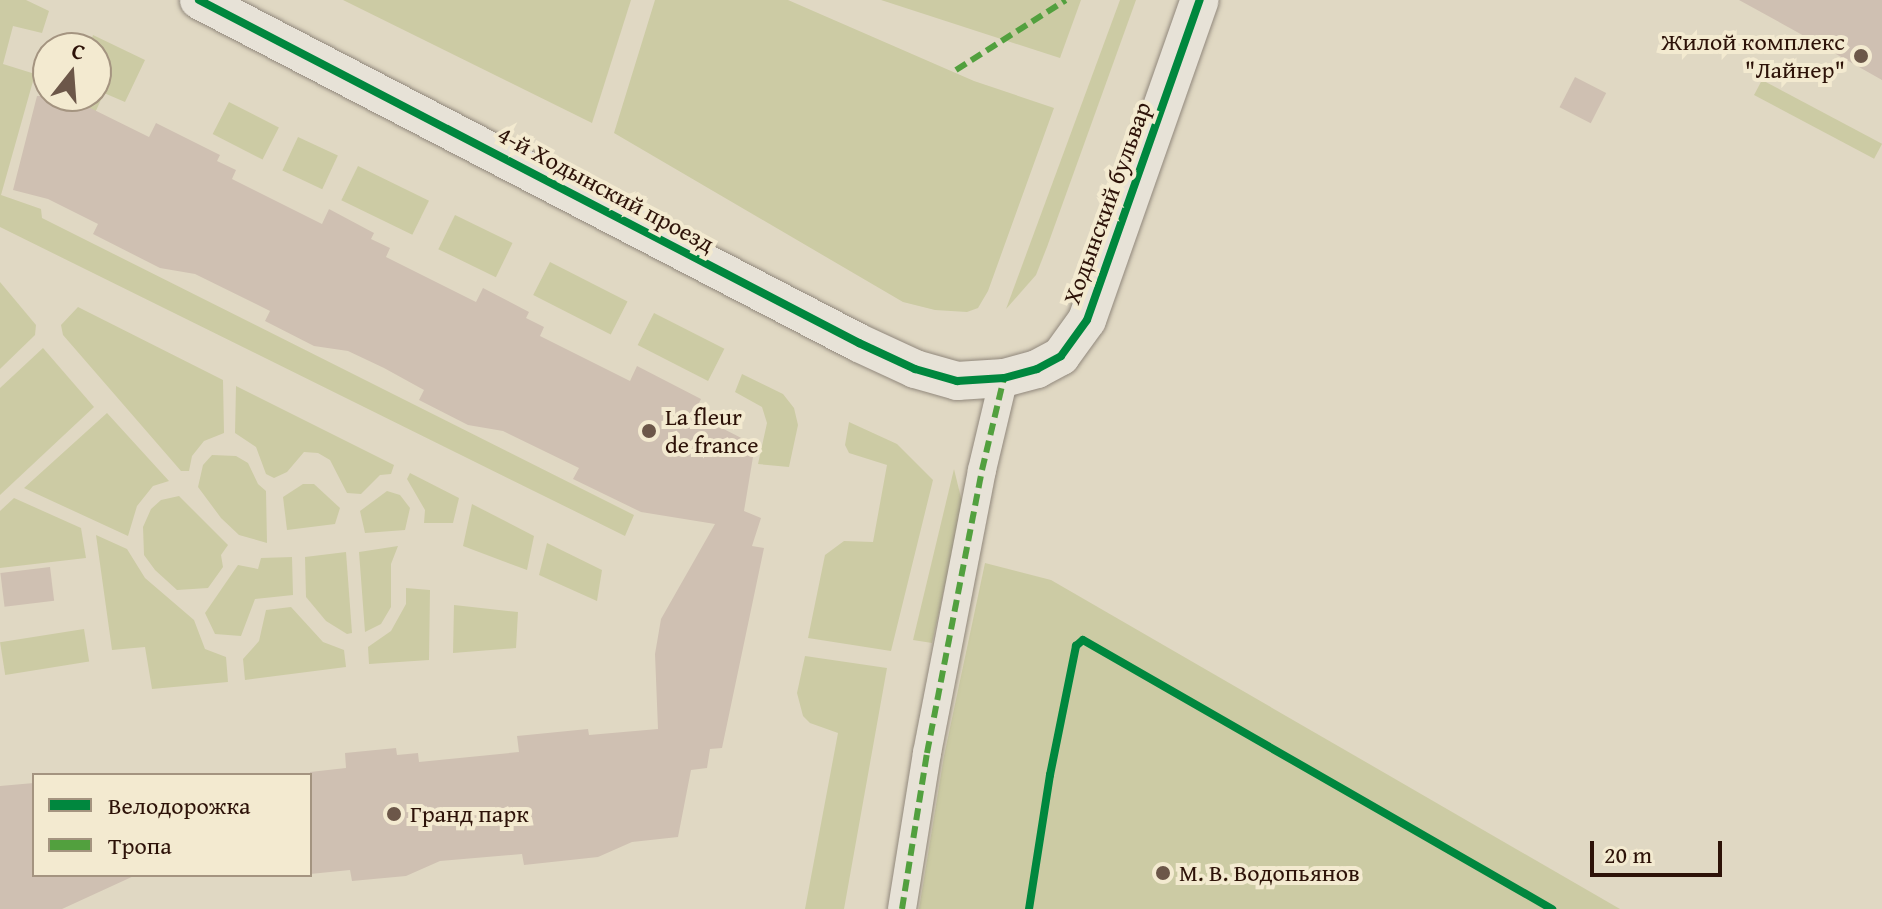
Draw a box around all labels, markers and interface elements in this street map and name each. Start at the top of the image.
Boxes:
place label: Жилой комплекс "Лайнер" [1661,28,1845,84]
north arrow [32,32,112,112]
text: С [68,34,89,68]
marker: Жилой комплекс "Лайнер" [1852,47,1870,65]
street label: Ходынский бульвар [1057,98,1157,308]
street label: 4-й Ходынский проезд [493,120,719,258]
place label: La fleur de france [665,403,758,459]
marker: La fleur de france [640,422,658,440]
legend [32,773,312,877]
text: Велодорожка [108,788,250,823]
place label: Гранд парк [410,800,529,828]
marker: Гранд парк [385,805,403,823]
scale bar [1594,825,1726,875]
text: Тропа [108,828,172,863]
text: 20 m [1604,837,1652,872]
place label: М. В. Водопьянов [1179,859,1360,887]
marker: М. В. Водопьянов [1154,864,1172,882]

